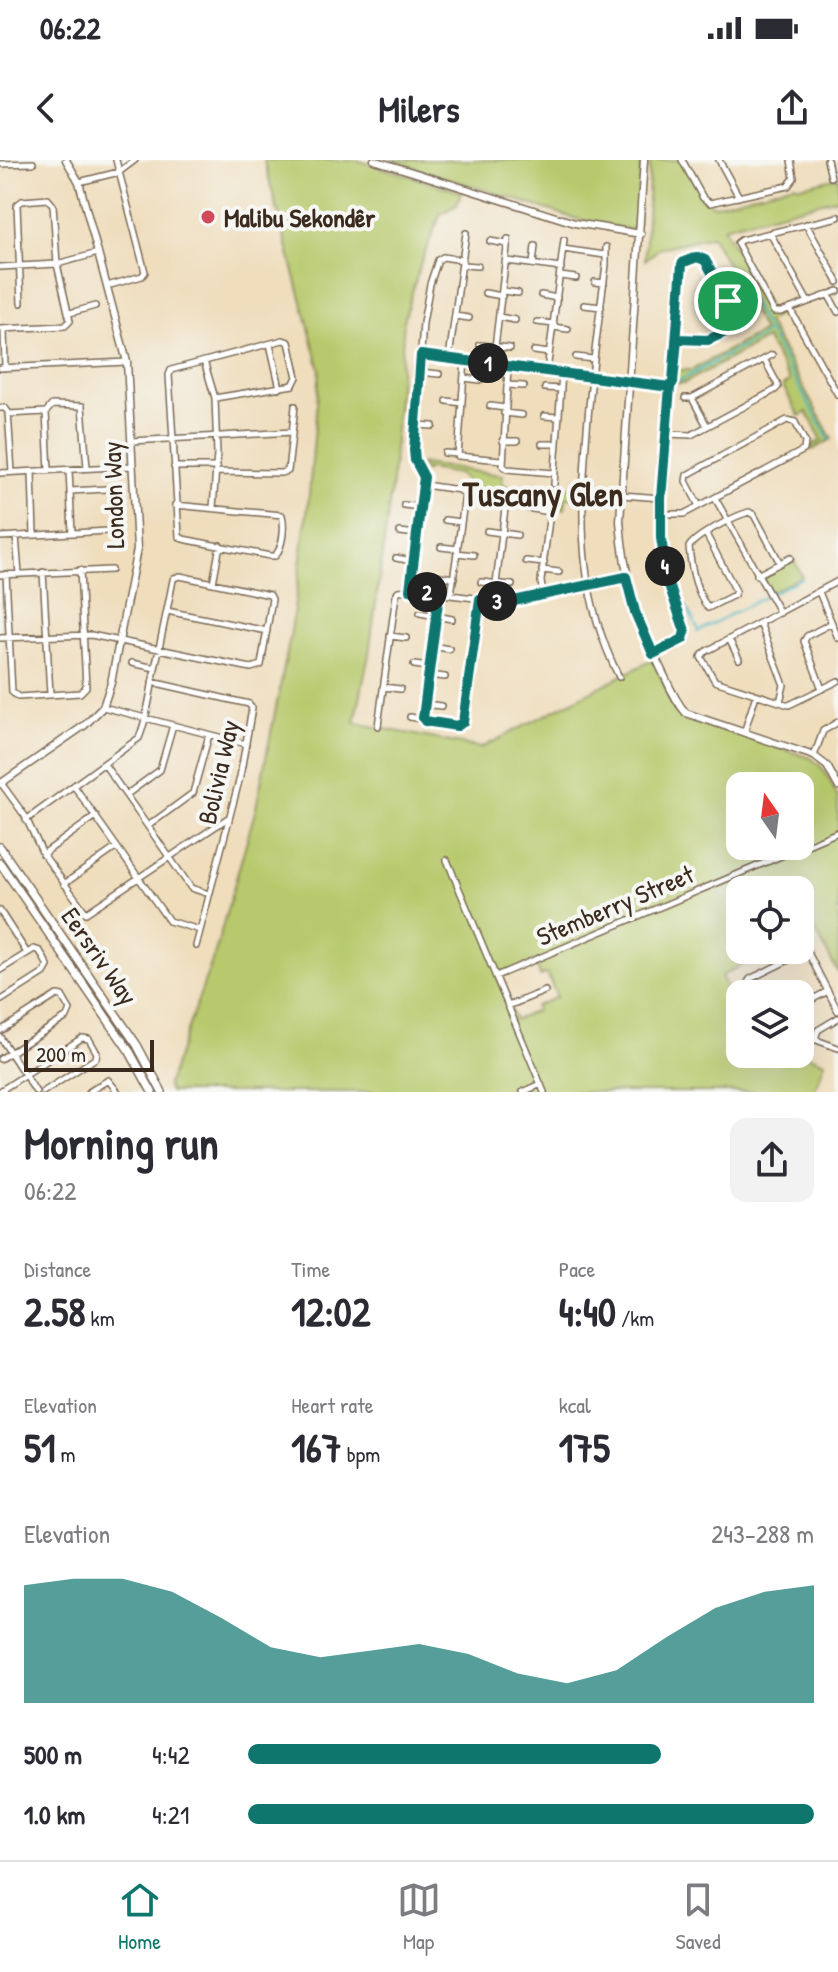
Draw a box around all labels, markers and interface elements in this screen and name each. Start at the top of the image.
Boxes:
text: 06:22 [40,8,100,48]
text: Milers [378,84,460,133]
icon: back [24,86,68,130]
icon: share [770,86,814,130]
place label: Malibu Sekondêr [224,200,376,235]
marker: Malibu Sekondêr [199,208,217,226]
pin [694,267,762,335]
icon: arrive [706,279,750,323]
pin: 1 [468,343,508,383]
text: 1 [484,348,492,378]
street label: London Way [94,441,132,549]
district label: Tuscany Glen [462,471,623,518]
pin: 4 [645,546,685,586]
text: 4 [661,551,669,581]
pin: 2 [407,572,447,612]
text: 2 [422,577,432,607]
pin: 3 [477,581,517,621]
text: 3 [492,586,502,616]
street label: Bolivia Way [189,716,247,828]
north arrow [726,772,814,860]
map controls [726,772,814,1068]
street label: Stemberry Street [531,856,700,954]
button: locate [726,876,814,964]
street label: Eersriv Way [54,900,146,1012]
button: layers [726,980,814,1068]
scale bar [24,1036,154,1072]
text: 200 m [36,1039,86,1069]
text: Morning run [24,1113,219,1173]
button: share [730,1118,814,1202]
text: 06:22 [24,1173,76,1208]
text: Distance [24,1254,91,1284]
text: Time [291,1254,330,1284]
text: Pace [559,1254,595,1284]
text: 2.58 [24,1284,86,1338]
text: 12:02 [291,1284,371,1338]
text: 4:40 [559,1284,616,1338]
text: km [86,1303,115,1333]
text: /km [616,1303,654,1333]
text: Elevation [24,1390,97,1420]
text: Heart rate [291,1390,374,1420]
text: kcal [559,1390,591,1420]
text: 51 [24,1420,55,1474]
text: 167 [291,1420,342,1474]
text: 175 [559,1420,610,1474]
text: m [55,1439,75,1469]
text: bpm [342,1439,380,1469]
text: Elevation [24,1516,110,1551]
text: 243–288 m [711,1516,814,1551]
text: 500 m [24,1737,82,1772]
text: 4:42 [152,1737,190,1772]
text: 1.0 km [24,1797,85,1832]
text: 4:21 [152,1797,189,1832]
tab: Home [118,1878,162,1956]
tab: Map [397,1878,441,1956]
tab: Saved [676,1878,720,1956]

